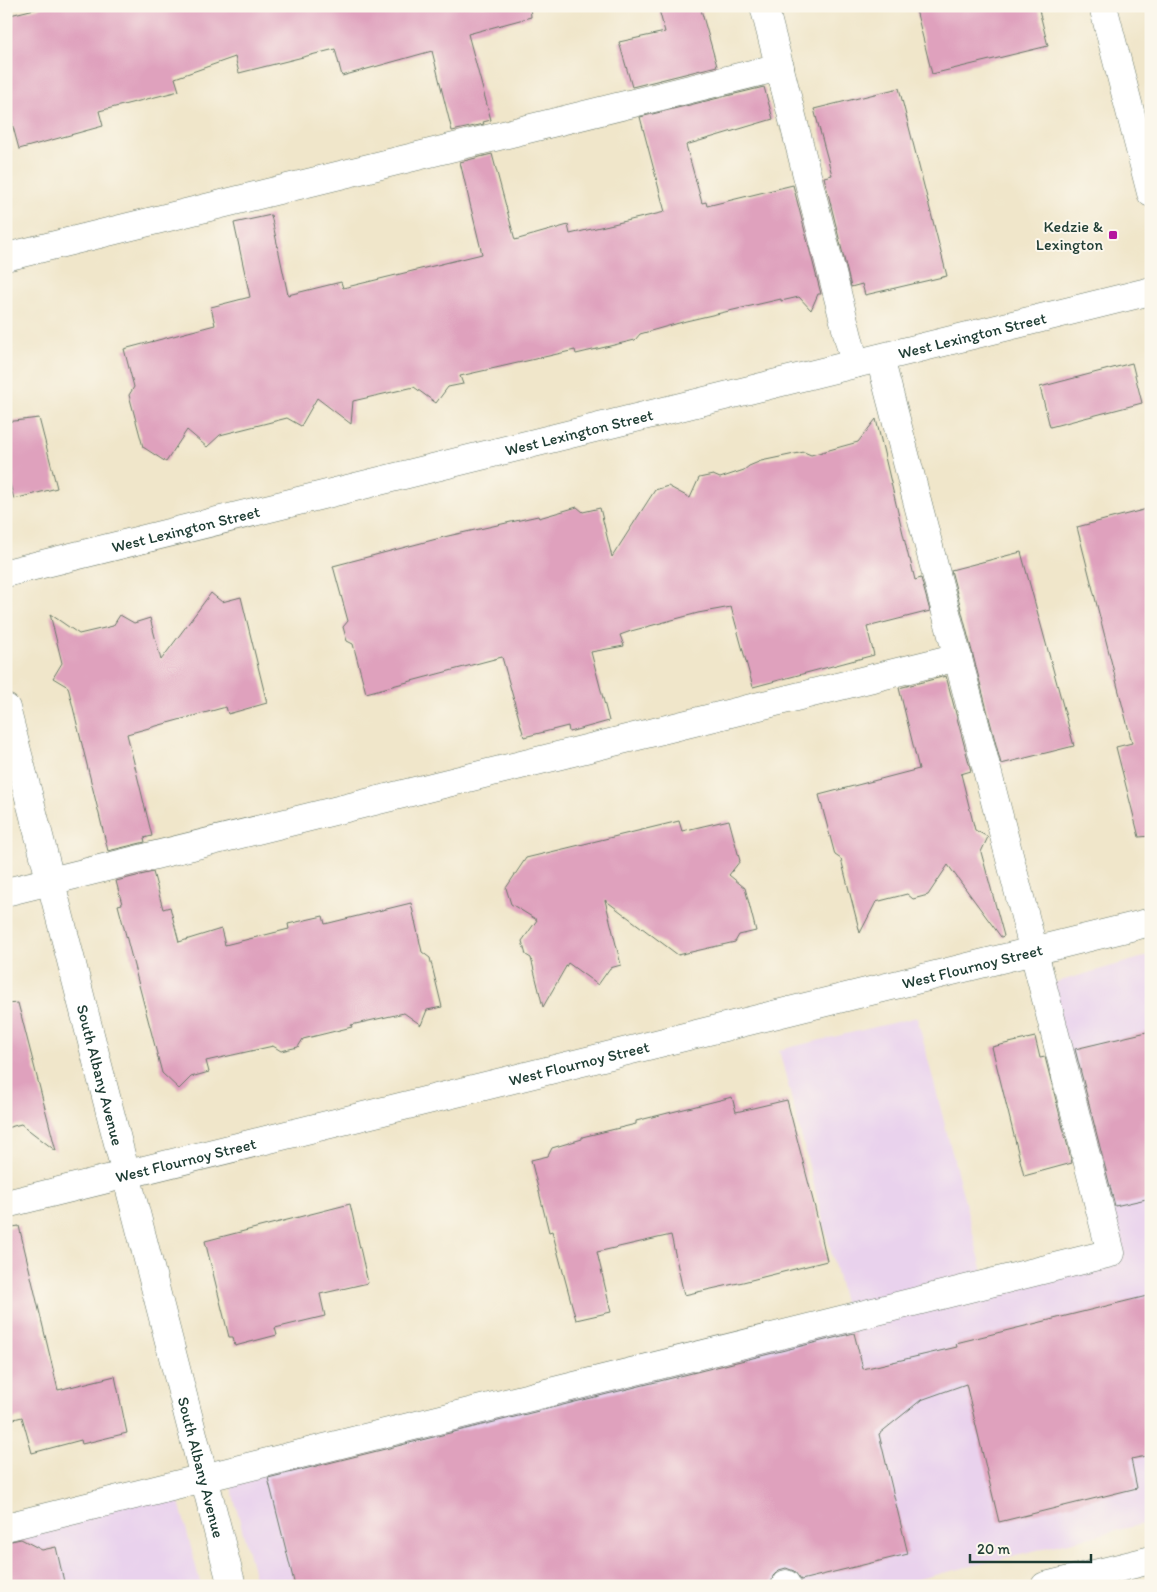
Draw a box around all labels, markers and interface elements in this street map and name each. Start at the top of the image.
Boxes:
place label: Kedzie & Lexington [1036,217,1104,254]
marker: Kedzie & Lexington [1107,229,1119,241]
street label: West Lexington Street [896,308,1048,362]
street label: West Lexington Street [503,405,655,459]
street label: West Lexington Street [110,501,262,556]
street label: West Flournoy Street [900,940,1044,993]
street label: South Albany Avenue [73,1002,128,1148]
street label: West Flournoy Street [507,1036,651,1089]
street label: West Flournoy Street [113,1133,258,1186]
street label: South Albany Avenue [174,1395,229,1540]
scale bar [970,1532,1091,1564]
text: 20 m [977,1540,1011,1558]

